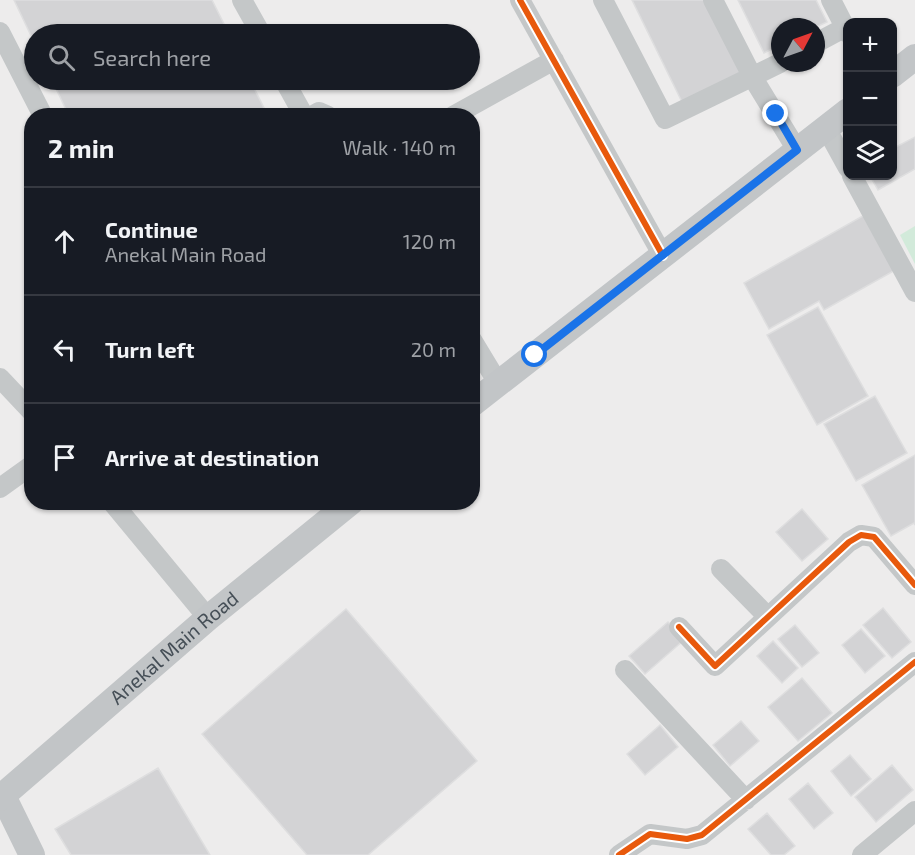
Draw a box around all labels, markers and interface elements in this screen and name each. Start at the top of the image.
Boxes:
north arrow [771,18,825,72]
map controls [843,18,897,180]
button: + [843,18,897,72]
search box [24,24,480,90]
icon: search [45,41,78,74]
text: Search here [93,44,211,70]
button: − [843,72,897,126]
route end [762,100,788,126]
button: layers [843,126,897,180]
text: 2 min [48,132,114,163]
text: Walk · 140 m [342,135,456,159]
text: Continue [105,216,198,242]
icon: ahead [48,225,81,258]
text: 120 m [403,229,456,253]
text: Anekal Main Road [105,242,266,266]
icon: left [48,333,81,366]
text: Turn left [105,336,194,362]
text: 20 m [411,337,456,361]
route start [521,341,547,367]
icon: arrive [48,441,81,474]
text: Arrive at destination [105,444,319,470]
street label: Anekal Main Road [104,585,243,709]

